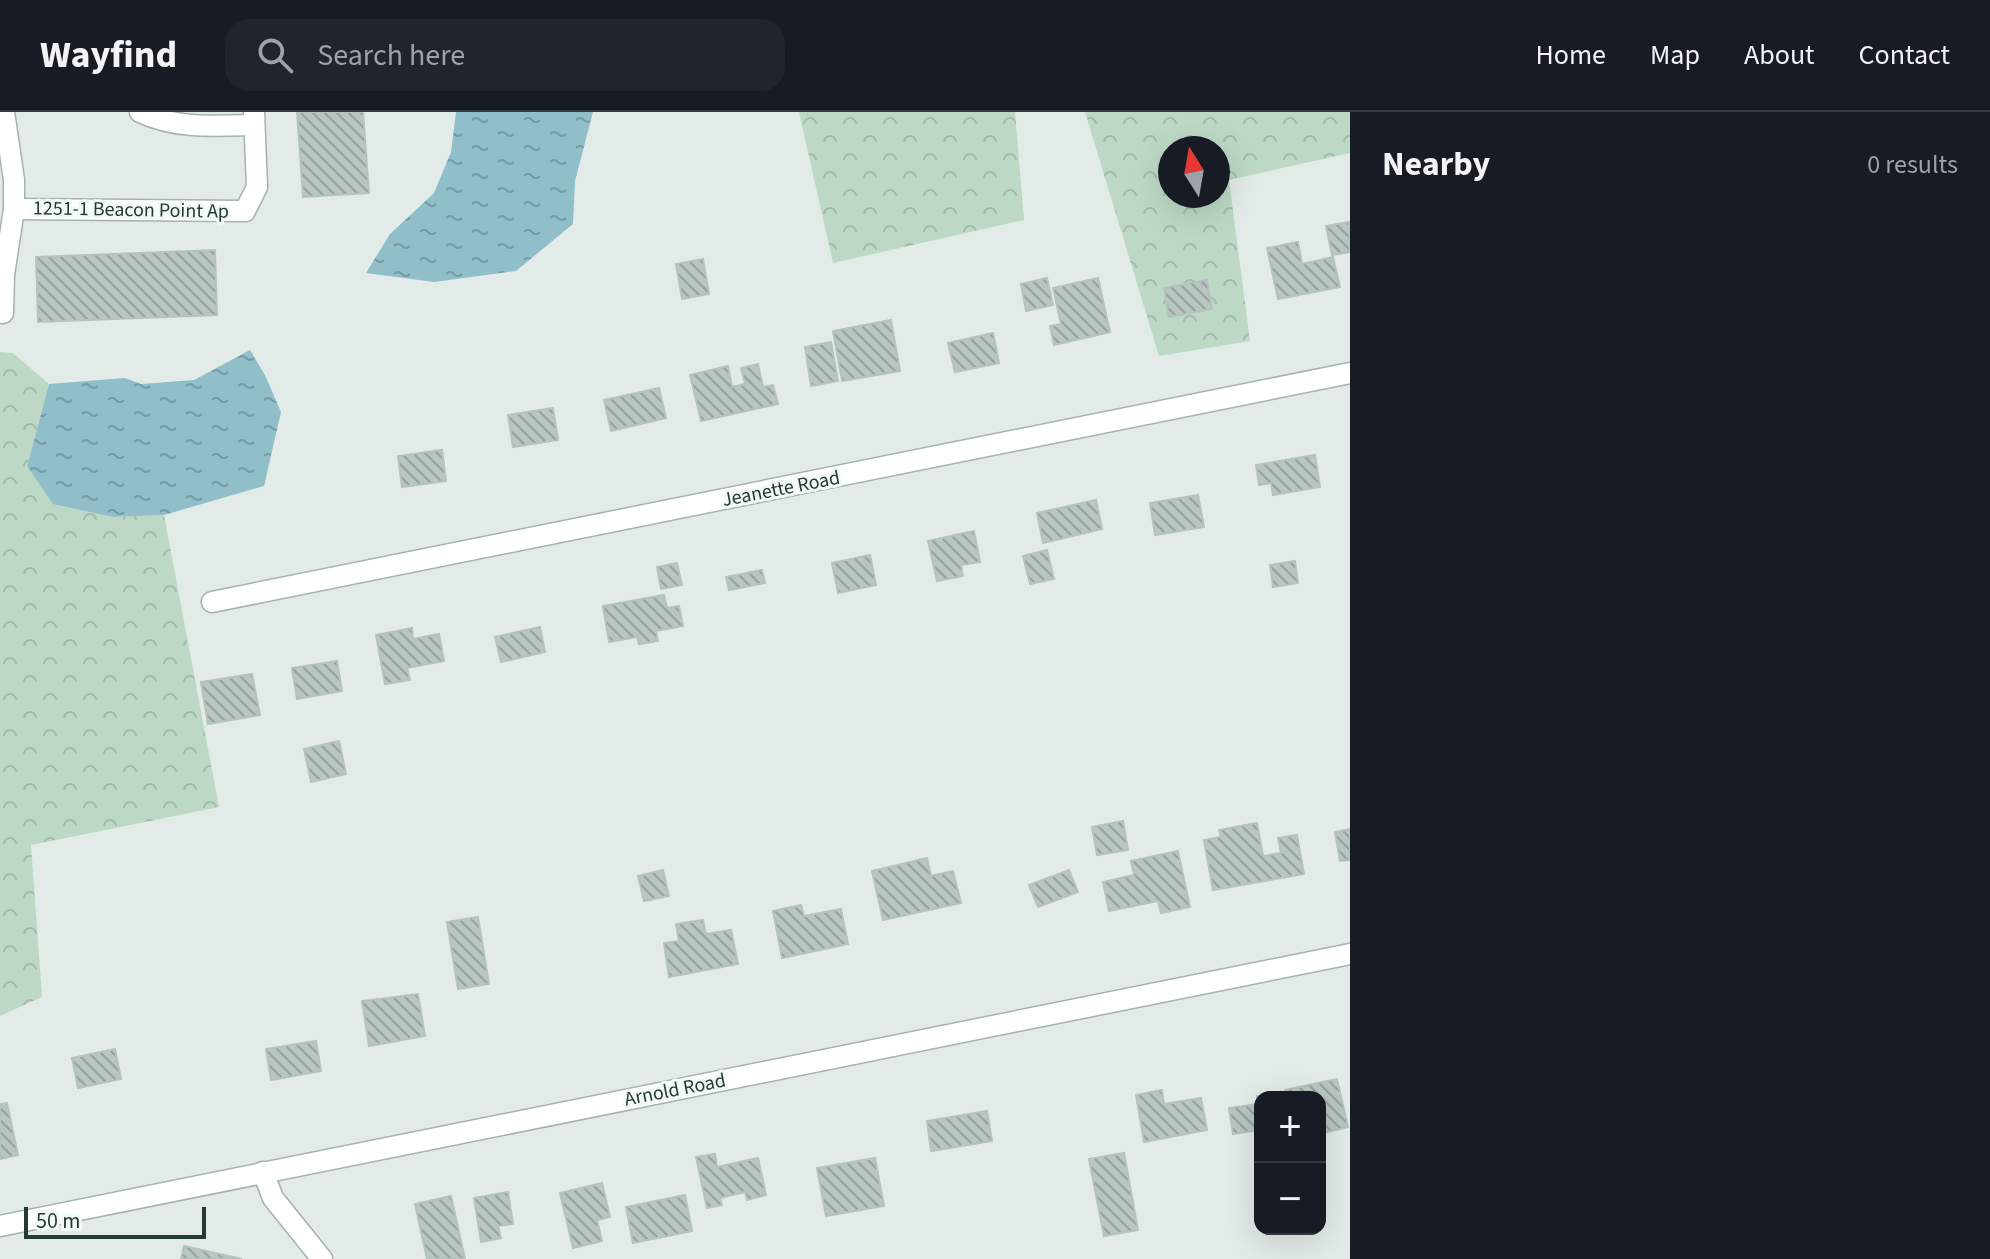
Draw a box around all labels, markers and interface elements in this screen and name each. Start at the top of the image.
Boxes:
search box [225,19,785,91]
text: Wayfind [40,28,177,82]
icon: search [253,33,297,77]
text: Search here [317,34,465,77]
text: Home [1535,35,1606,75]
text: Map [1650,35,1700,75]
text: About [1744,35,1815,75]
text: Contact [1859,35,1950,75]
north arrow [1158,136,1230,208]
text: Nearby [1382,140,1490,189]
text: 0 results [1867,146,1958,183]
street label: 1251-1 Beacon Point Ap [33,194,229,226]
street label: Jeanette Road [720,464,842,514]
street label: Arnold Road [622,1066,728,1114]
map controls [1254,1091,1326,1235]
button: + [1254,1091,1326,1163]
button: − [1254,1163,1326,1235]
scale bar [24,1203,206,1239]
text: 50 m [36,1205,81,1237]

